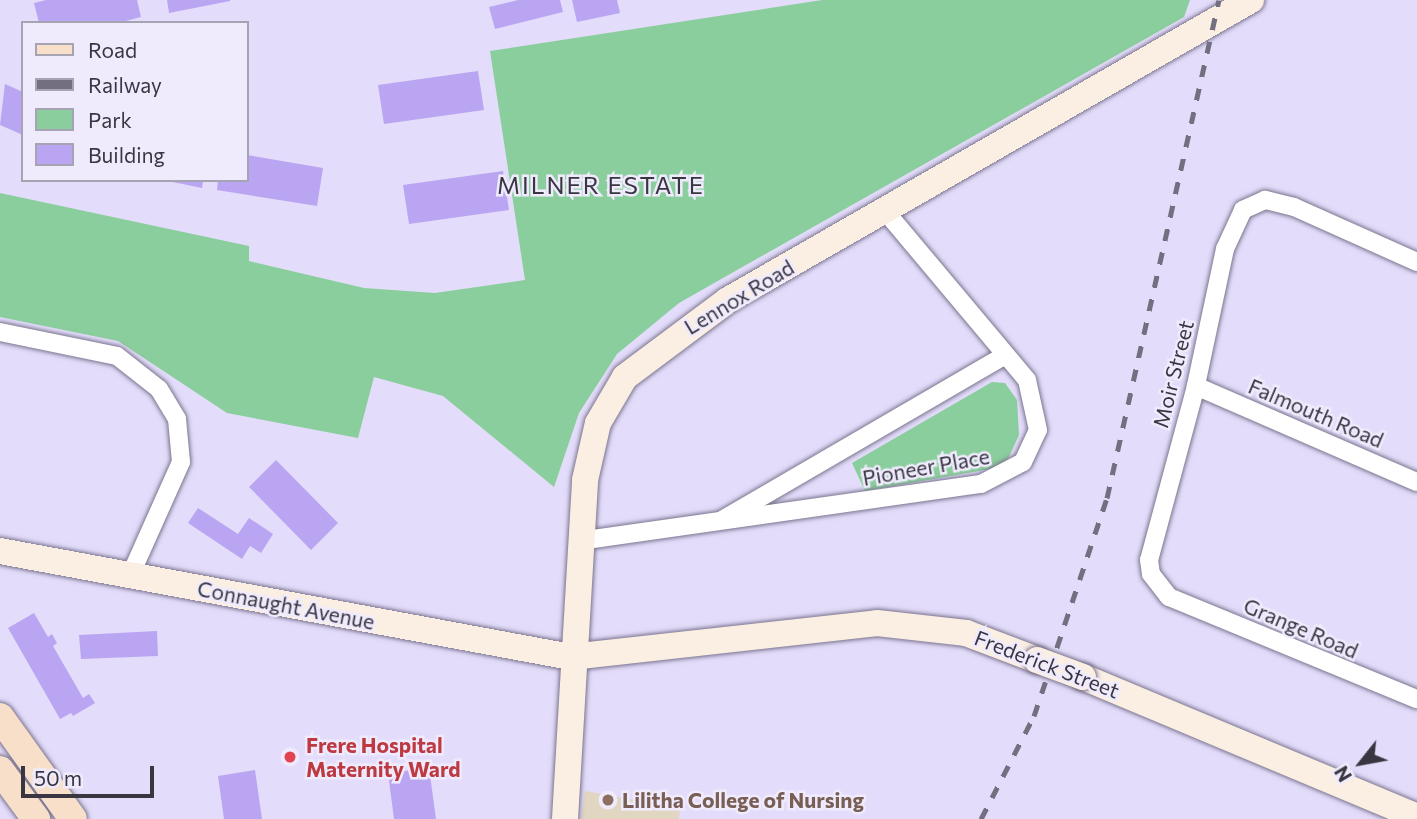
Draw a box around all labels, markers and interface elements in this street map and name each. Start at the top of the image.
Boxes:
legend [21,21,248,182]
text: Road [88,37,137,62]
text: Railway [88,72,162,97]
text: Park [88,107,132,132]
text: Building [88,142,165,167]
district label: MILNER ESTATE [499,171,703,199]
street label: Lennox Road [680,254,798,340]
street label: Moir Street [1147,318,1199,430]
street label: Falmouth Road [1245,373,1387,453]
street label: Pioneer Place [860,443,992,491]
street label: Connaught Avenue [195,575,377,635]
street label: Grange Road [1240,593,1362,663]
street label: Frederick Street [971,625,1123,703]
north arrow [1326,728,1396,798]
place label: Frere Hospital Maternity Ward [306,732,461,782]
marker: Frere Hospital Maternity Ward [280,747,300,767]
scale bar [24,752,158,796]
text: N [1329,762,1356,786]
text: 50 m [34,765,82,790]
place label: Lilitha College of Nursing [622,787,864,813]
marker: Lilitha College of Nursing [600,792,616,808]

